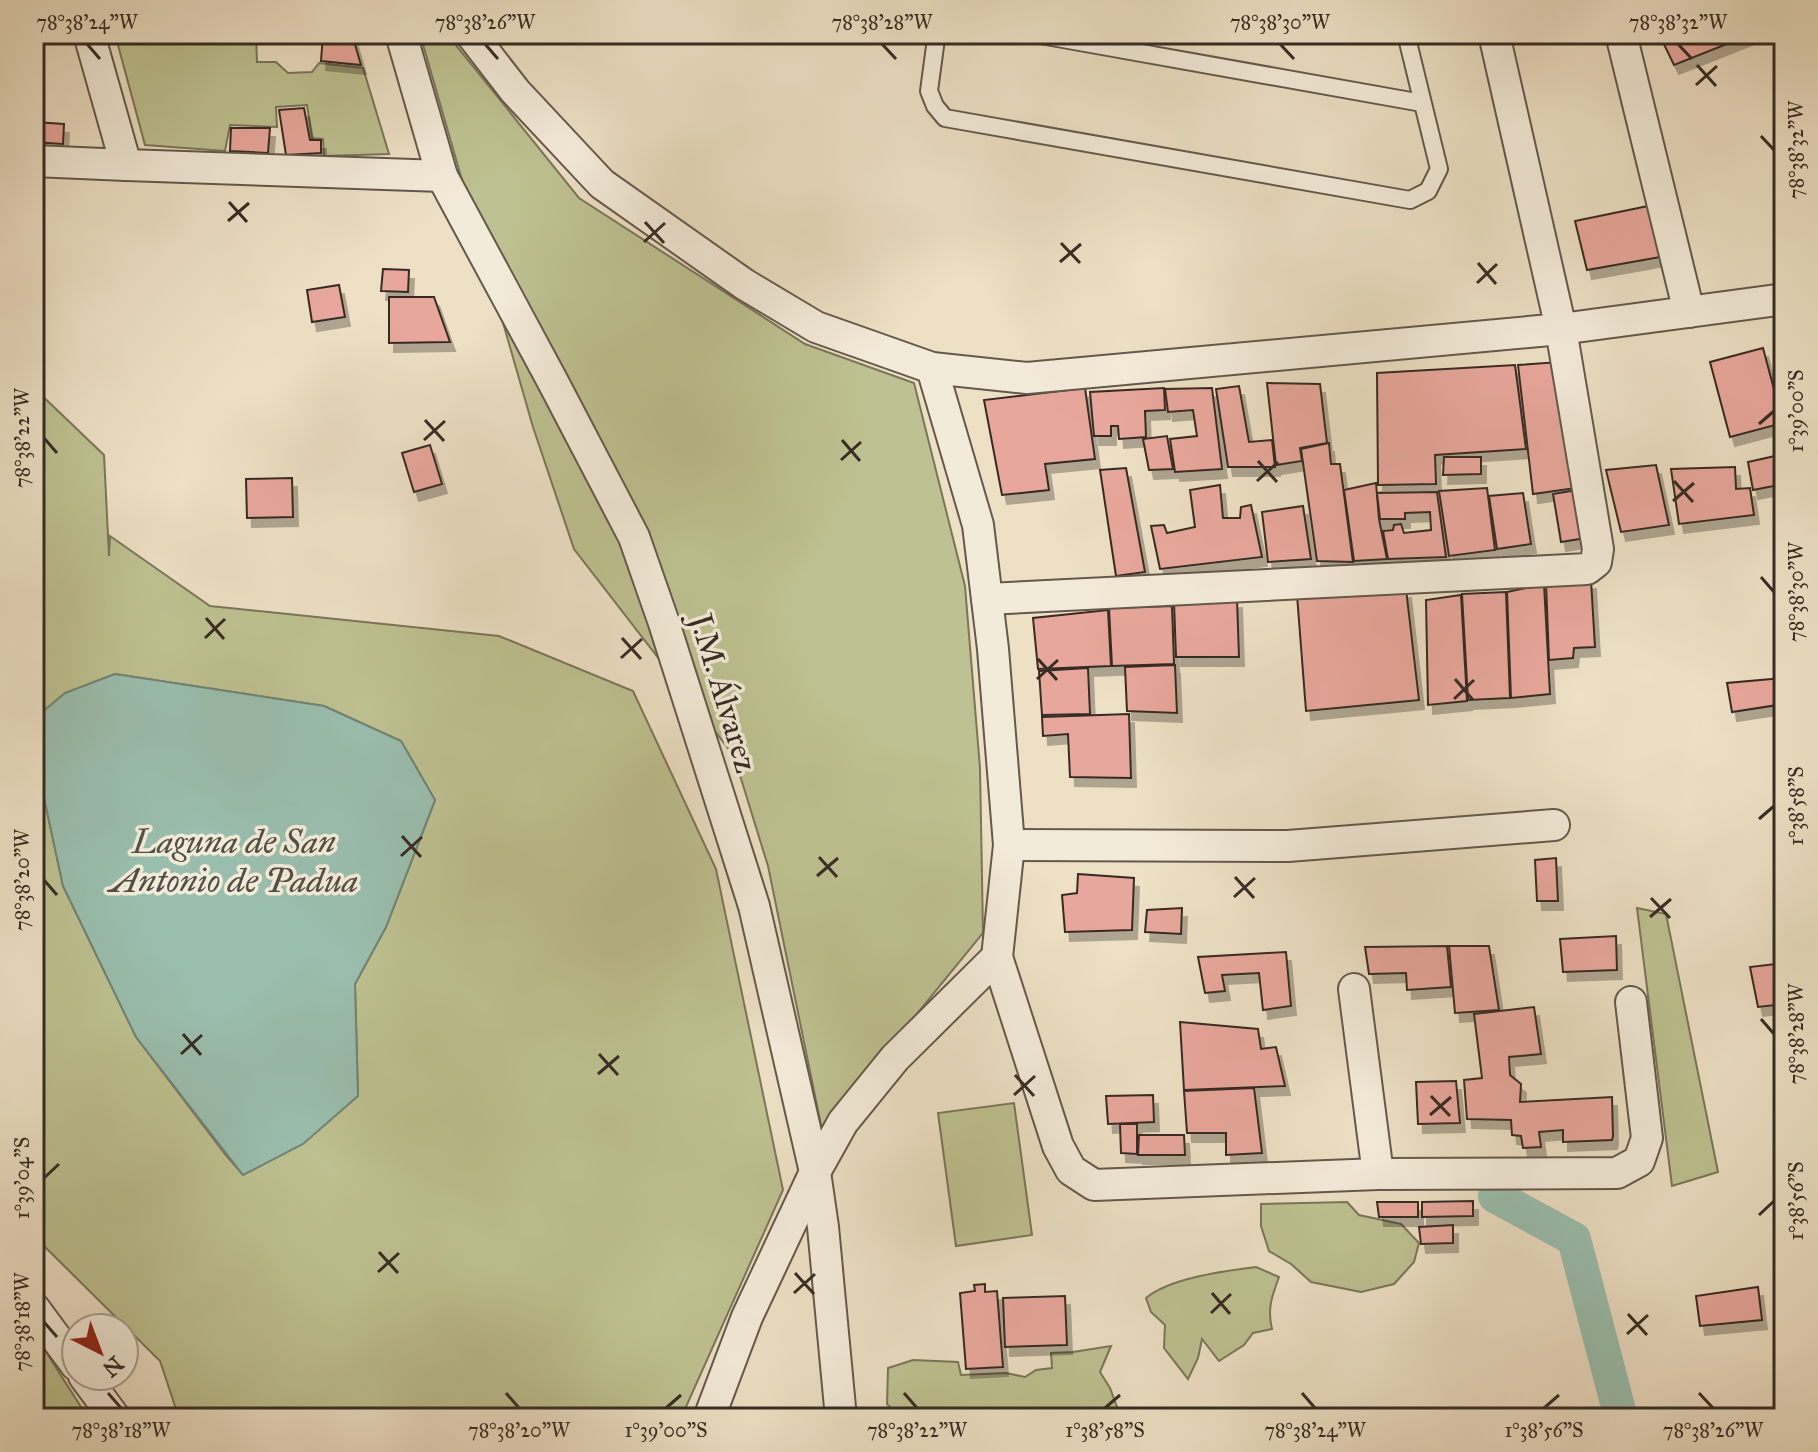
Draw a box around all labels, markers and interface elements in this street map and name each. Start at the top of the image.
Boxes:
text: 78°38'24"W [36,10,139,34]
text: 78°38'26"W [435,10,536,34]
text: 78°38'28"W [832,10,933,34]
text: 78°38'30"W [1230,10,1331,34]
text: 78°38'32"W [1629,10,1728,34]
text: 78°38'32"W [1784,100,1808,199]
text: 1°39'00"S [1784,370,1808,452]
text: 78°38'22"W [10,387,34,488]
text: 78°38'30"W [1784,541,1808,642]
street label: J.M. Álvarez [680,606,766,777]
text: 1°38'58"S [1784,766,1808,846]
water label: Laguna de San Antonio de Padua [107,821,358,901]
text: 78°38'20"W [10,828,34,931]
text: 78°38'28"W [1784,983,1808,1084]
text: 1°39'04"S [10,1137,34,1219]
text: 1°38'56"S [1784,1161,1808,1241]
text: 78°38'18"W [10,1271,34,1372]
north arrow [60,1312,140,1392]
text: N [97,1350,129,1383]
text: 78°38'18"W [72,1418,172,1442]
text: 78°38'20"W [468,1418,571,1442]
text: 1°39'00"S [625,1418,707,1442]
text: 78°38'22"W [867,1418,968,1442]
text: 1°38'58"S [1065,1418,1145,1442]
text: 78°38'24"W [1264,1418,1367,1442]
text: 1°38'56"S [1504,1418,1584,1442]
text: 78°38'26"W [1663,1418,1764,1442]

